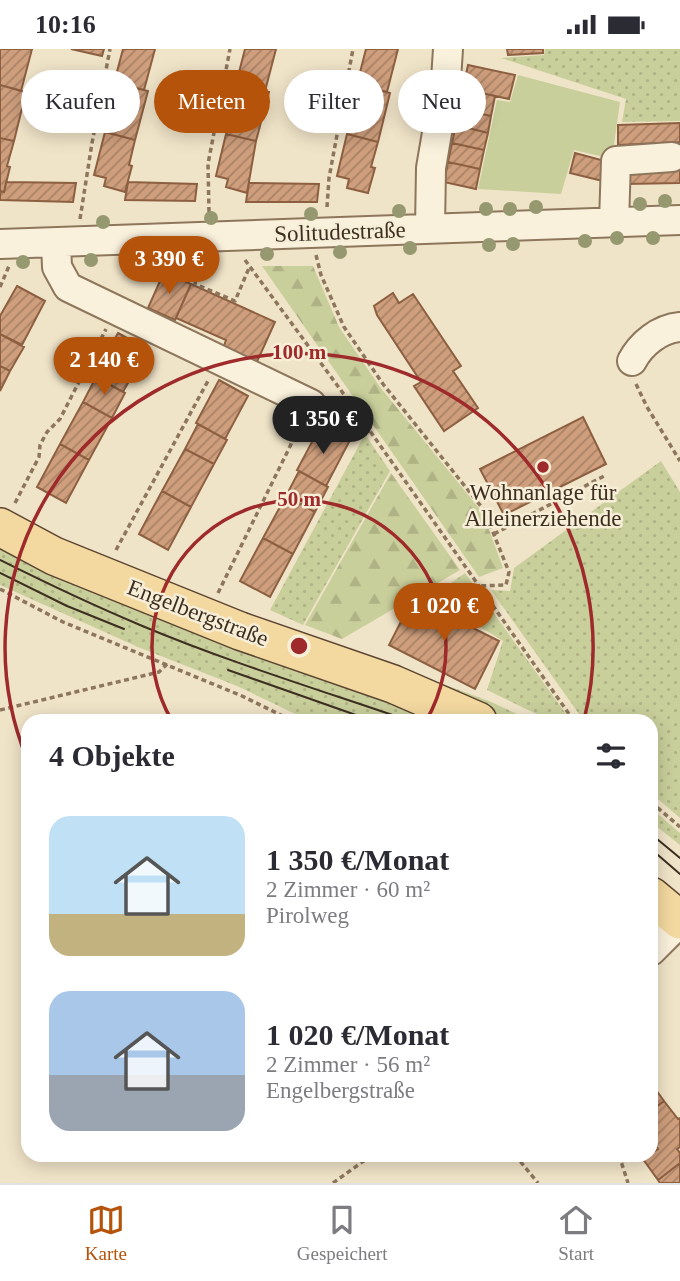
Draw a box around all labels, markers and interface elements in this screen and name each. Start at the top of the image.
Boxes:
text: 10:16 [35,10,96,39]
chip: Kaufen [21,70,140,133]
chip: Mieten [154,70,270,133]
chip: Filter [284,70,384,133]
chip: Neu [398,70,486,133]
street label: Solitudestraße [274,217,406,247]
pin: 3 390 € [104,237,234,296]
text: 3 390 € [135,246,204,271]
pin: 2 140 € [39,337,169,397]
text: 100 m [272,340,327,364]
text: 2 140 € [70,347,139,372]
pin: 1 350 € [258,397,388,456]
text: 1 350 € [289,406,358,431]
marker: Wohnanlage für Alleinerziehende [535,459,551,475]
place label: Wohnanlage für Alleinerziehende [464,480,622,531]
text: 50 m [277,487,321,511]
street label: Engelbergstraße [124,575,272,651]
pin: 1 020 € [379,583,509,643]
text: 1 020 € [410,593,479,618]
centre of rings [287,634,311,658]
icon: filters [592,737,630,775]
text: 4 Objekte [49,739,175,772]
text: 1 350 €/Monat [266,843,449,876]
icon: home [105,844,189,928]
text: 2 Zimmer · 60 m² [266,877,430,902]
text: Pirolweg [266,903,349,928]
text: 1 020 €/Monat [266,1018,449,1051]
icon: home [105,1019,189,1103]
text: 2 Zimmer · 56 m² [266,1052,430,1077]
text: Engelbergstraße [266,1078,415,1103]
tab: Karte [85,1201,127,1265]
tab: Gespeichert [297,1201,387,1265]
tab: Start [557,1201,595,1265]

